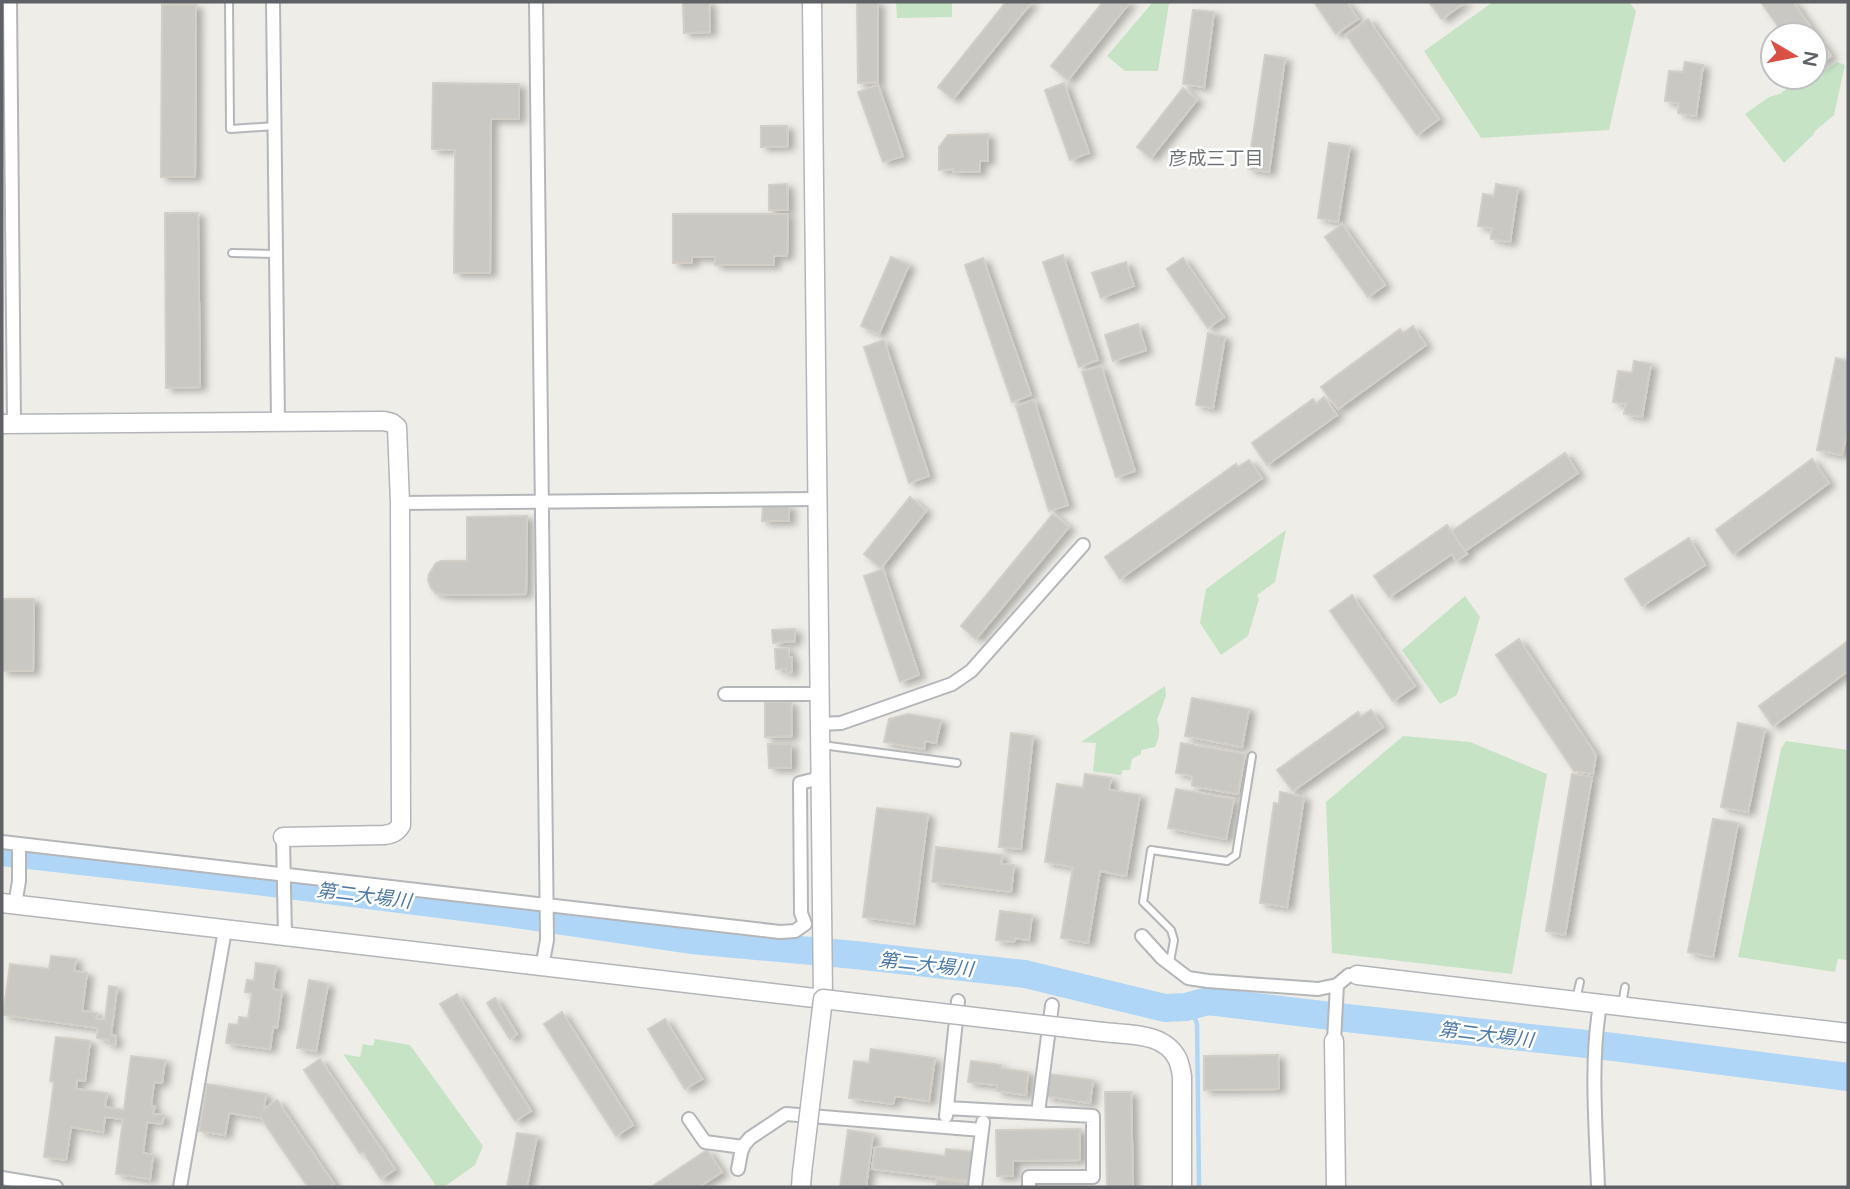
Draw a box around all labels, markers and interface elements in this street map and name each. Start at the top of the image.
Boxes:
north arrow [1759,21,1829,91]
text: N [1798,49,1822,68]
district label: 彦成三丁目 [1168,148,1264,170]
water label: 第二大場川 [315,879,414,913]
water label: 第二大場川 [877,949,976,981]
water label: 第二大場川 [1437,1018,1536,1052]

